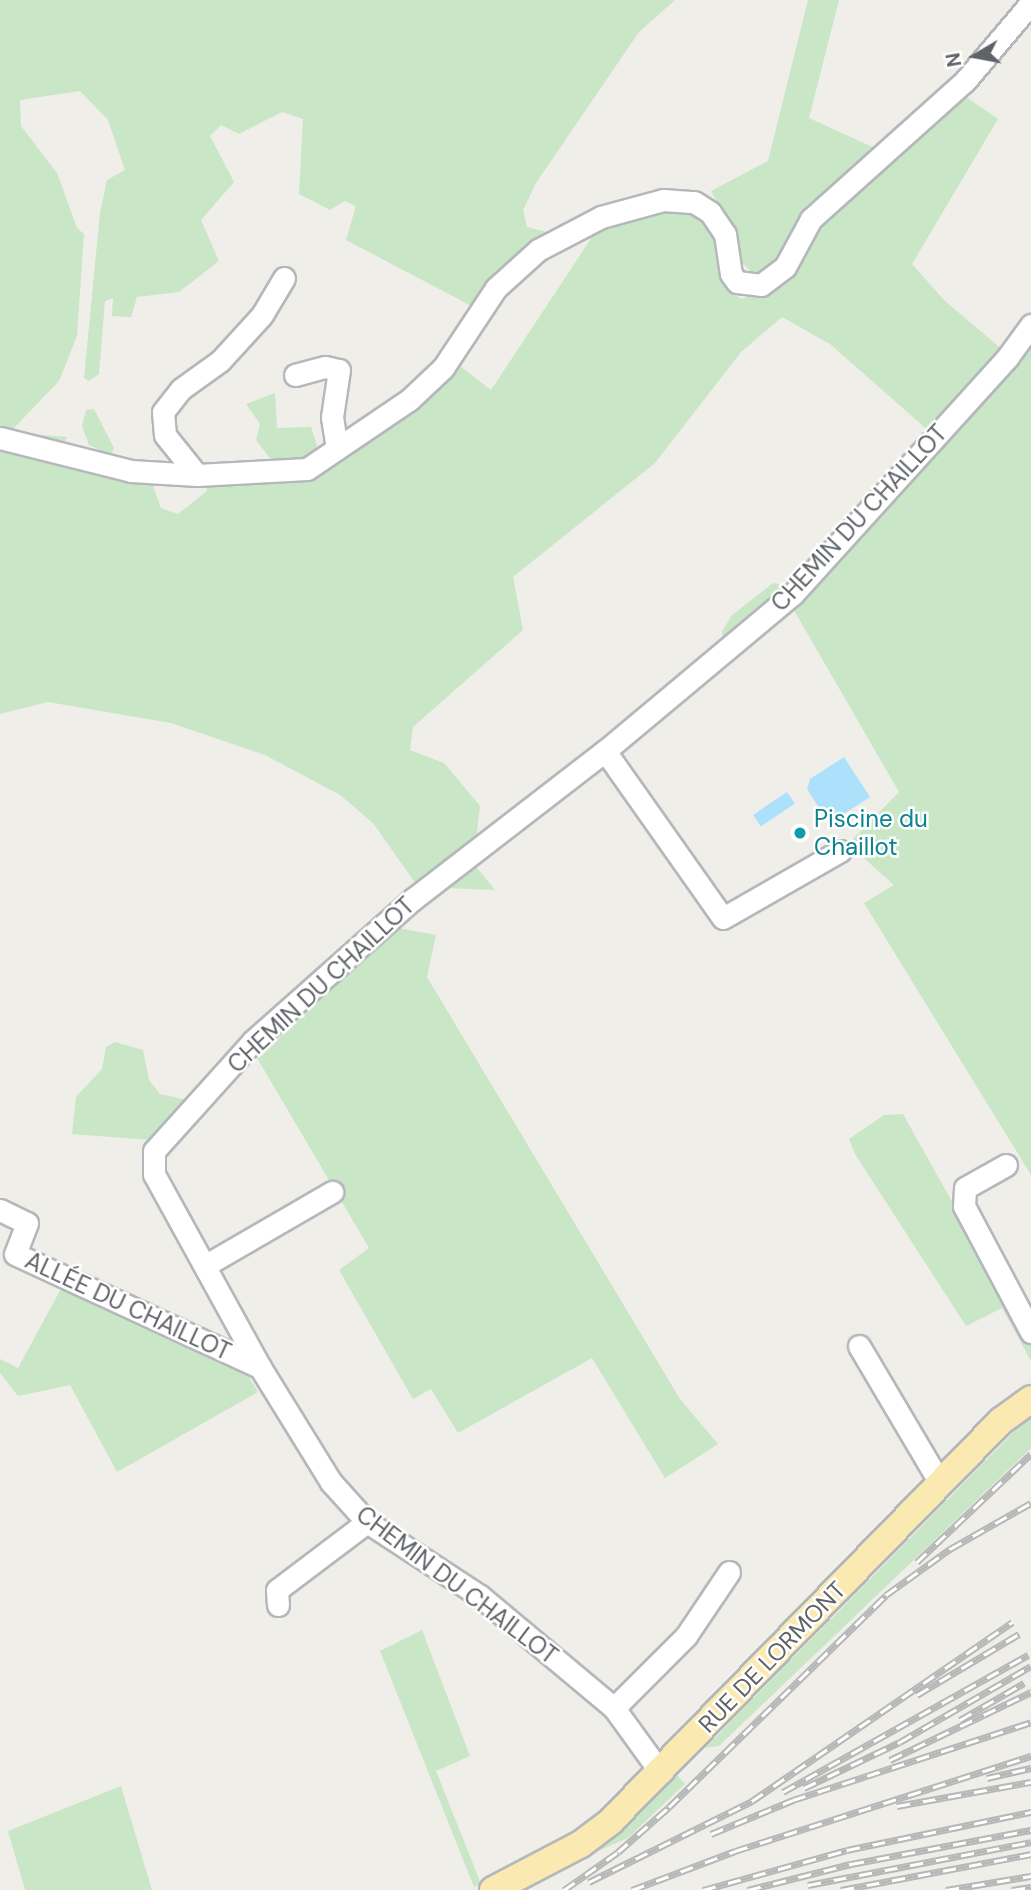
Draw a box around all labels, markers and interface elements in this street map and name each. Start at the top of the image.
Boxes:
north arrow [940,21,1010,91]
text: N [940,51,967,69]
street label: CHEMIN DU CHAILLOT [765,419,953,617]
place label: Piscine du Chaillot [814,805,928,861]
marker: Piscine du Chaillot [792,825,808,841]
street label: CHEMIN DU CHAILLOT [222,891,420,1079]
street label: ALLÉE DU CHAILLOT [21,1246,235,1366]
street label: CHEMIN DU CHAILLOT [351,1500,563,1670]
street label: RUE DE LORMONT [692,1575,852,1739]

